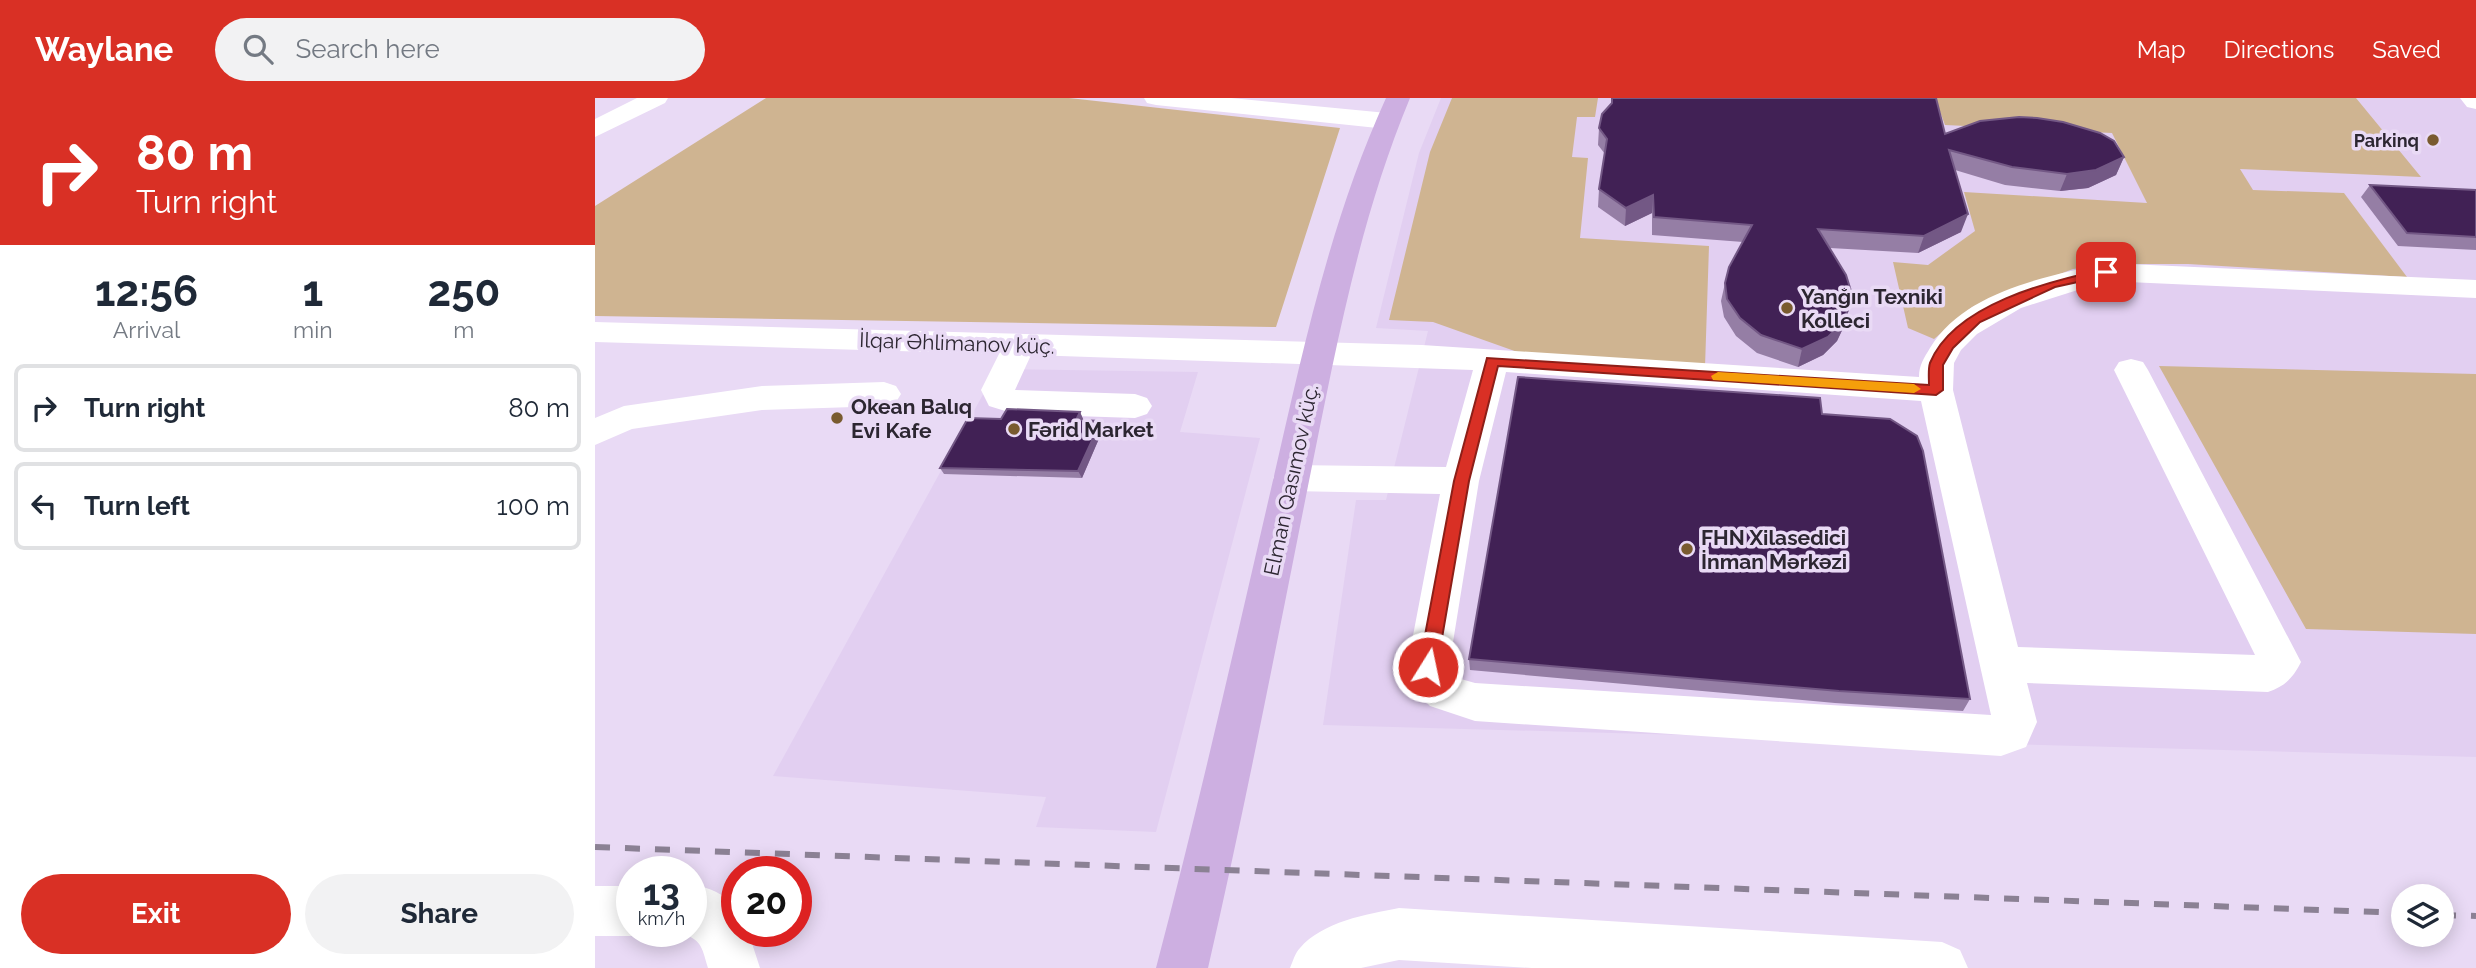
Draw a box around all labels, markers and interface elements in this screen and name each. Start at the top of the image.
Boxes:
search box [215,18,705,81]
text: Waylane [35,30,173,69]
icon: search [239,30,277,68]
text: Search here [295,34,440,64]
text: Map [2137,35,2186,64]
text: Directions [2224,35,2334,64]
text: Saved [2372,35,2441,64]
text: 80 m [136,124,253,181]
icon: right [21,126,112,217]
place label: Parkinq [2354,130,2419,151]
marker: Parkinq [2425,132,2441,148]
text: Turn right [136,183,277,220]
pin [2076,242,2136,302]
icon: arrive [2087,253,2125,291]
text: 12:56 [95,267,198,316]
text: 1 [303,267,323,316]
text: 250 [427,267,500,316]
place label: Yanğın Texniki Kolleci [1801,284,1943,333]
marker: Yanğın Texniki Kolleci [1779,300,1795,316]
text: Arrival [113,316,180,343]
text: min [293,316,333,343]
text: m [453,316,474,343]
street label: İlqar Əhlimanov küç. [859,327,1055,359]
street label: Elman Qasımov küç. [1258,382,1324,578]
icon: right [25,389,63,427]
text: Turn right [84,393,205,423]
text: 80 m [508,393,570,423]
place label: Okean Balıq Evi Kafe [851,394,972,443]
marker: Okean Balıq Evi Kafe [829,410,845,426]
place label: Fərid Market [1028,417,1154,442]
marker: Fərid Market [1006,421,1022,437]
icon: left [25,487,63,525]
text: Turn left [84,491,190,521]
text: 100 m [497,491,570,521]
place label: FHN Xilasedici İnman Mərkəzi [1701,525,1847,574]
marker: FHN Xilasedici İnman Mərkəzi [1679,541,1695,557]
position arrow [1391,630,1465,704]
speed limit sign: 20 [721,856,812,947]
text: 13 [643,872,680,913]
button: Exit [21,874,291,954]
button: Share [305,874,574,954]
map controls [2391,884,2454,947]
button: layers [2391,884,2454,947]
text: km/h [638,908,685,929]

